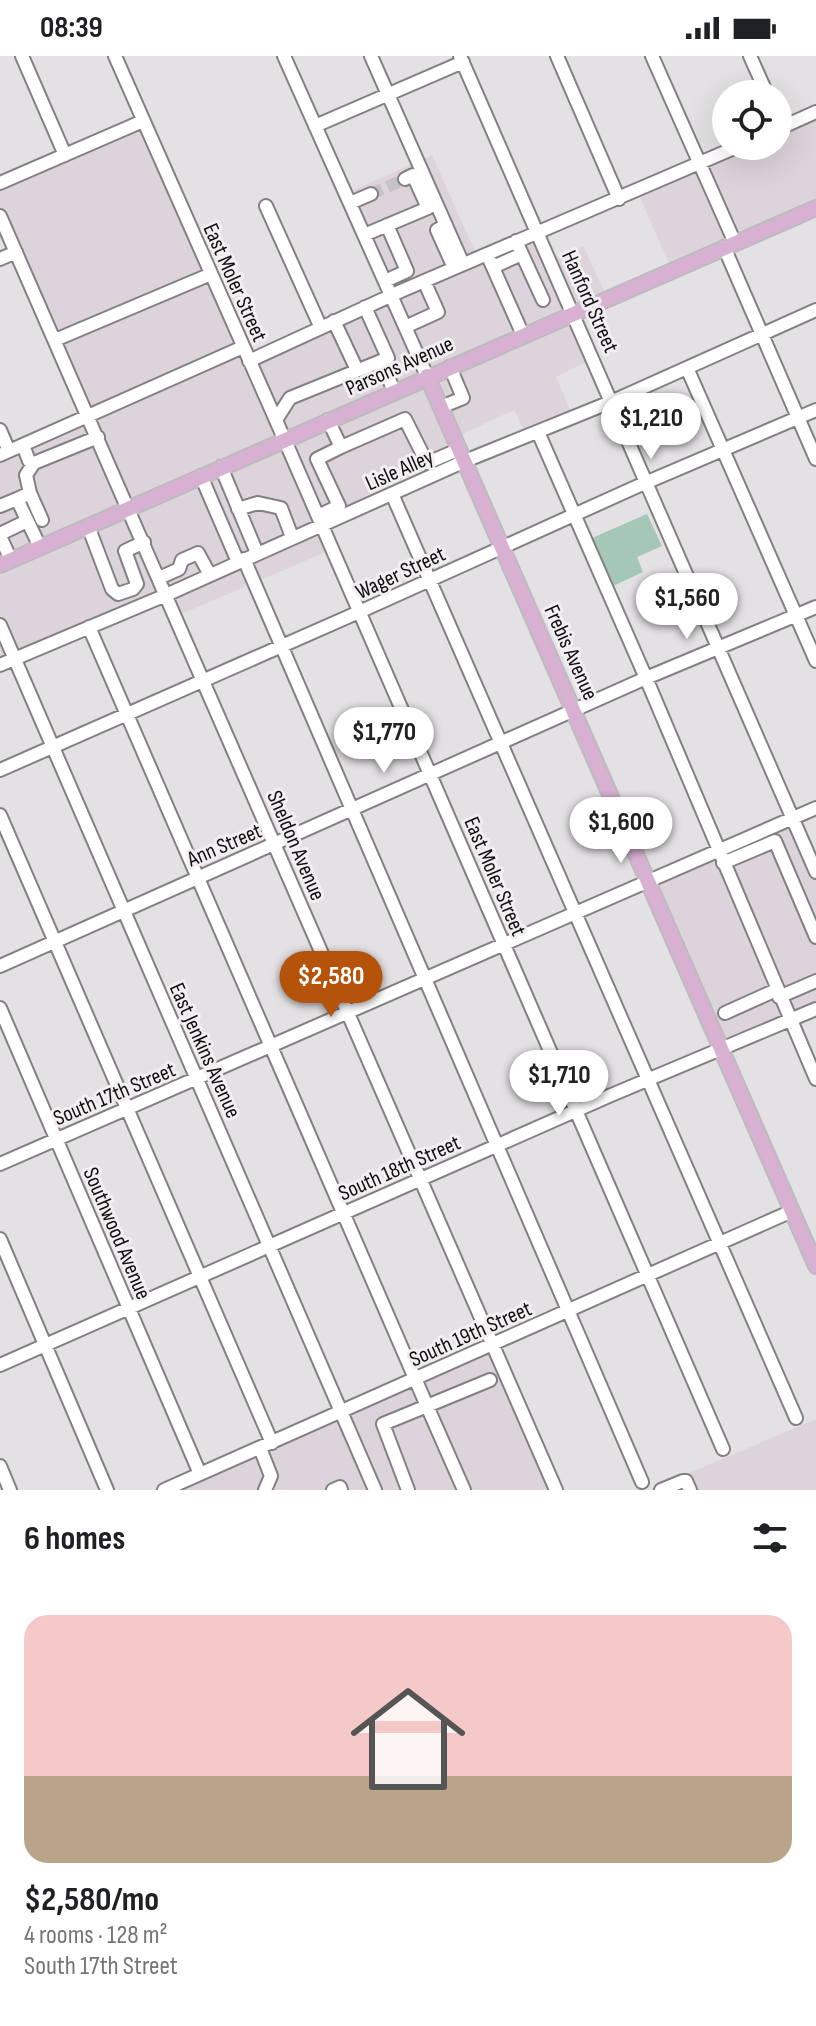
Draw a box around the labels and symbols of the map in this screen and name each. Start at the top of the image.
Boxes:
street label: East Moler Street [197,219,273,346]
street label: Hanford Street [555,246,624,357]
street label: Parsons Avenue [342,331,458,402]
pin: $1,210 [586,393,716,461]
street label: Lisle Alley [361,443,438,497]
street label: Wager Street [351,541,450,606]
pin: $1,560 [622,573,752,641]
street label: Frebis Avenue [538,601,604,704]
pin: $1,770 [319,707,449,775]
street label: Sheldon Avenue [260,787,331,905]
pin: $1,600 [556,797,686,865]
street label: East Moler Street [457,813,532,940]
street label: Ann Street [182,817,266,874]
pin: $2,580 [266,951,396,1019]
street label: East Jenkins Avenue [163,979,246,1122]
pin: $1,710 [494,1050,624,1118]
street label: South 17th Street [49,1056,180,1132]
street label: South 18th Street [334,1129,465,1207]
street label: Southwood Avenue [77,1163,157,1304]
street label: South 19th Street [405,1295,536,1373]

